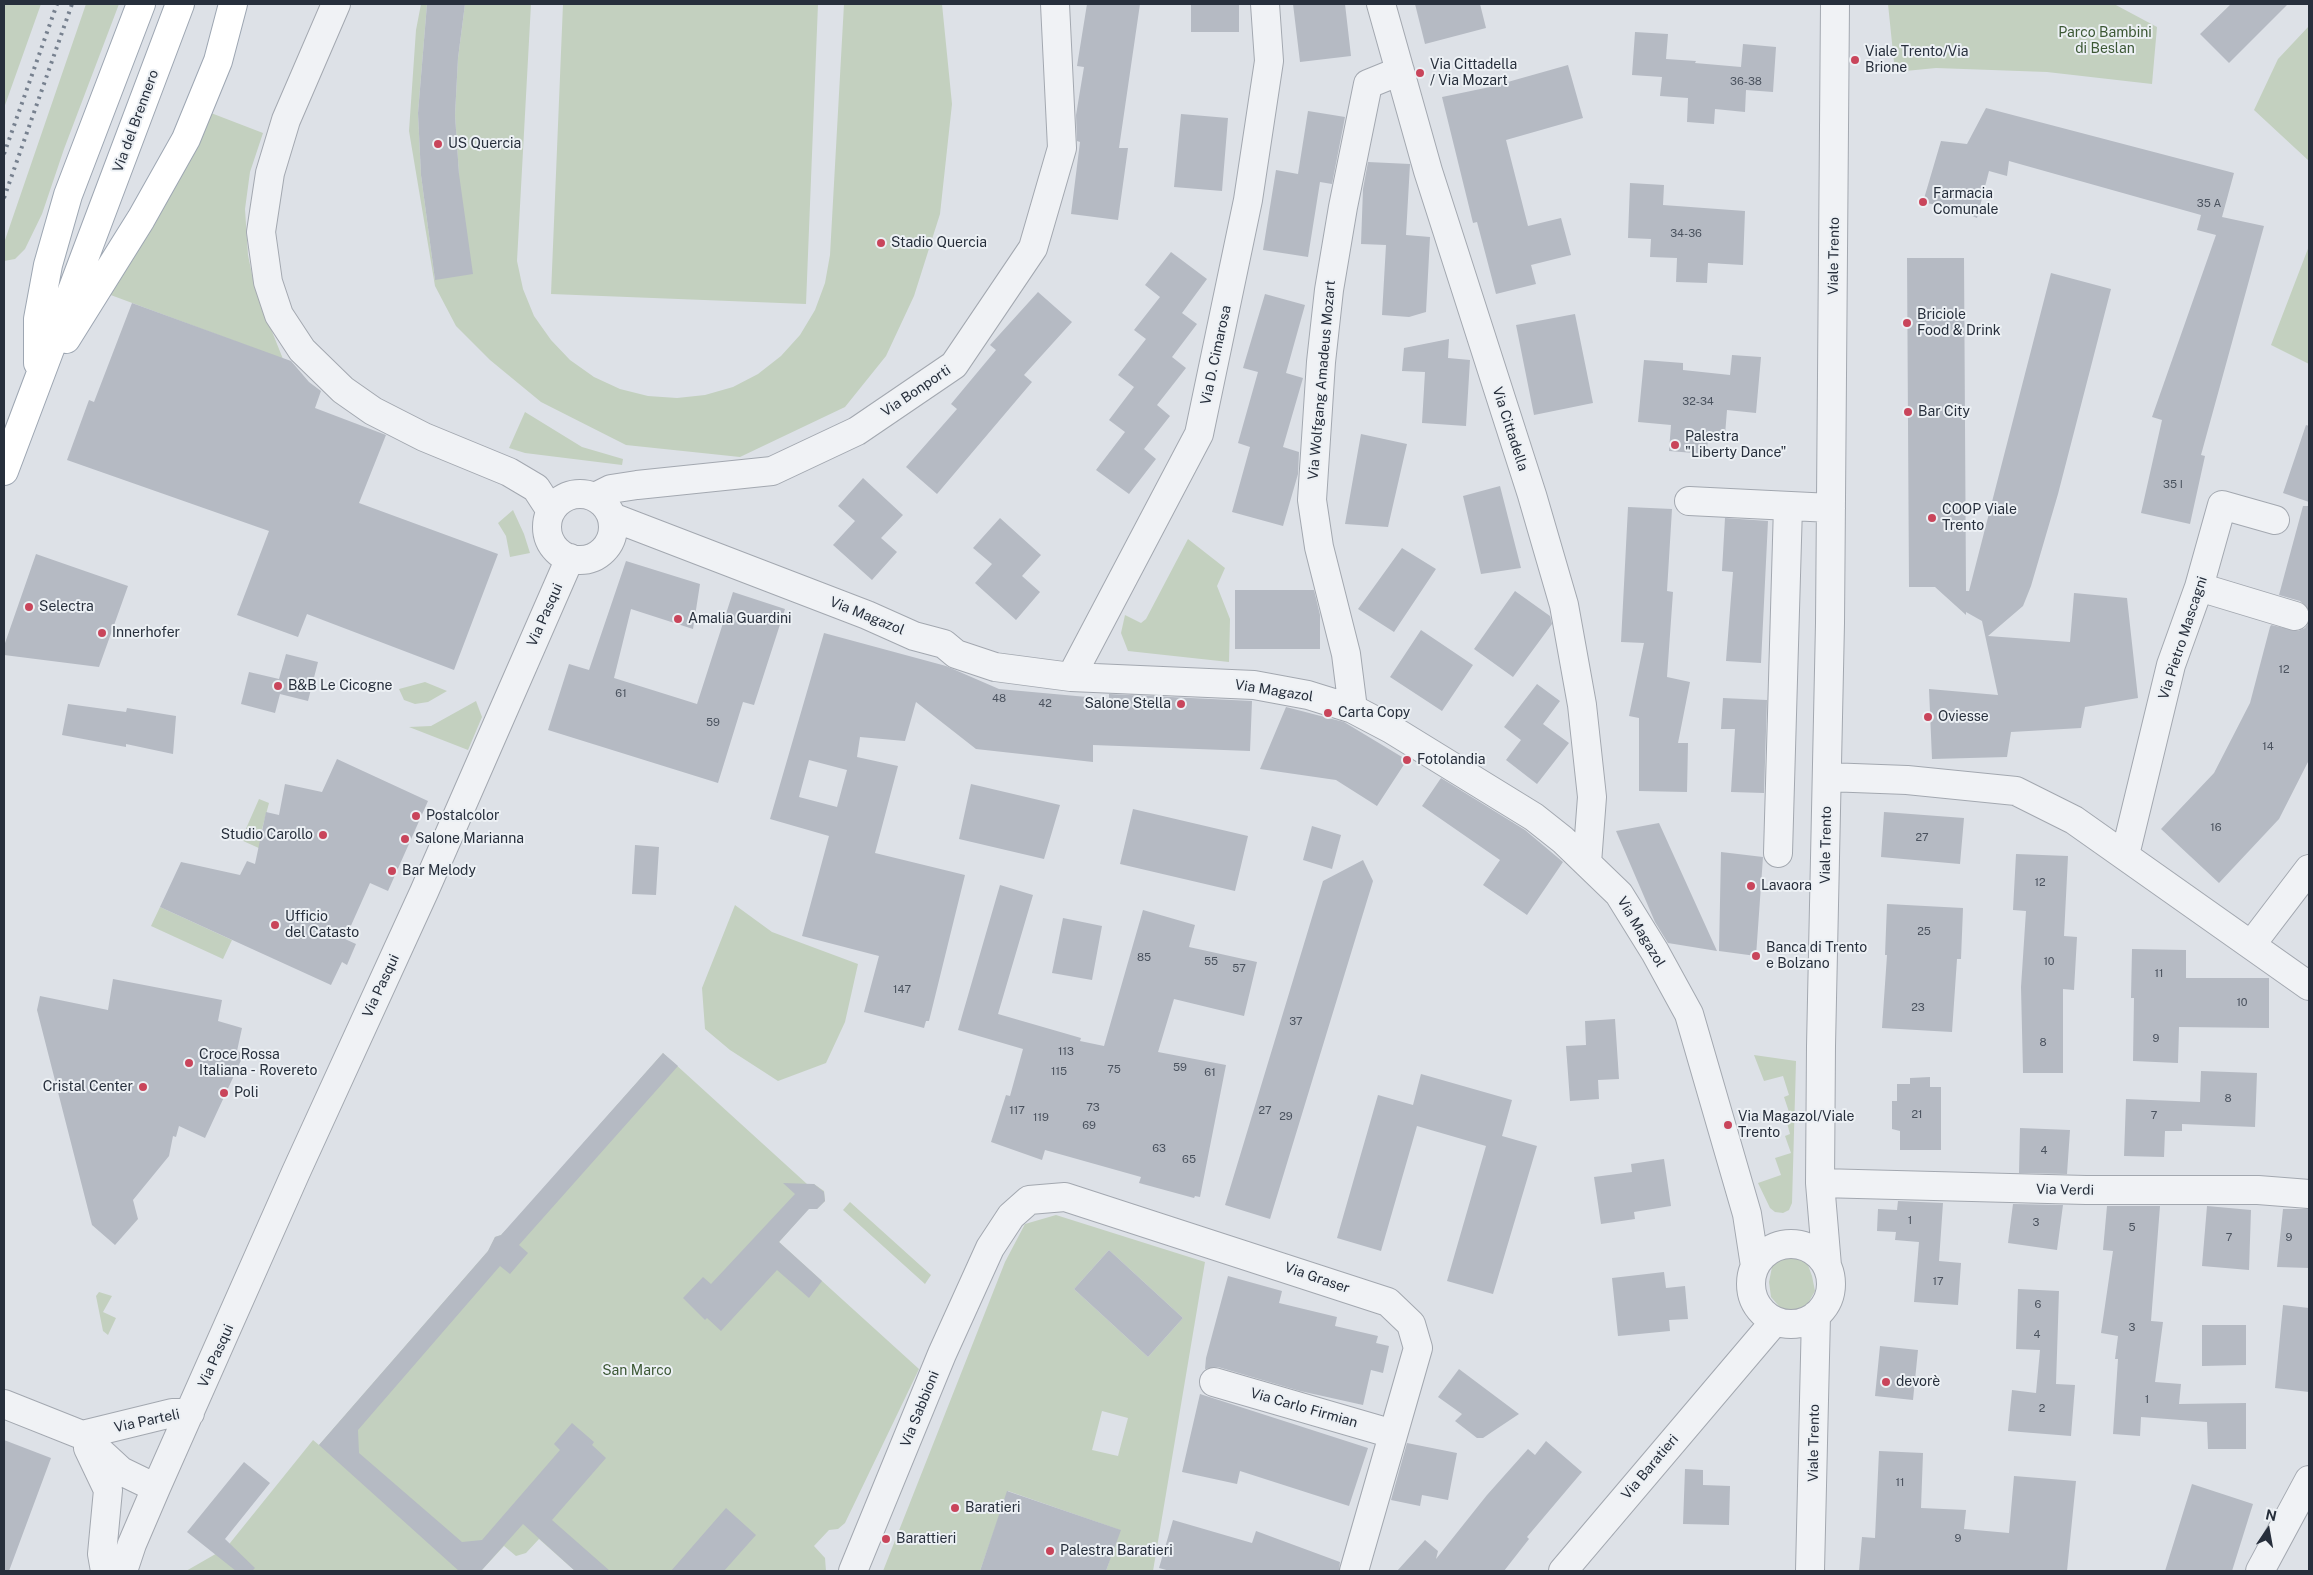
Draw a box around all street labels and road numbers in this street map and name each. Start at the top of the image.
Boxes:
street label: Via del Brennero [110,67,162,175]
street label: Viale Trento [1825,217,1843,295]
street label: Via Wolfgang Amadeus Mozart [1305,279,1339,481]
street label: Via D. Cimarosa [1197,304,1235,406]
street label: Via Bonporti [878,362,954,420]
street label: Via Cittadella [1489,385,1531,473]
street label: Via Pietro Mascagni [2155,574,2211,702]
street label: Via Pasqui [524,581,566,649]
street label: Via Magazol [827,593,907,639]
street label: Via Magazol [1234,677,1314,705]
street label: Viale Trento [1817,806,1835,884]
street label: Via Magazol [1613,894,1669,970]
street label: Via Pasqui [359,952,403,1020]
street label: Via Verdi [2036,1181,2094,1199]
street label: Via Graser [1282,1259,1352,1297]
street label: Via Pasqui [195,1322,237,1390]
street label: Via Sabbioni [897,1368,943,1450]
street label: Via Carlo Firmian [1248,1385,1360,1431]
street label: Viale Trento [1805,1404,1823,1482]
street label: Via Parteli [113,1406,181,1436]
street label: Via Baratieri [1618,1431,1682,1503]

